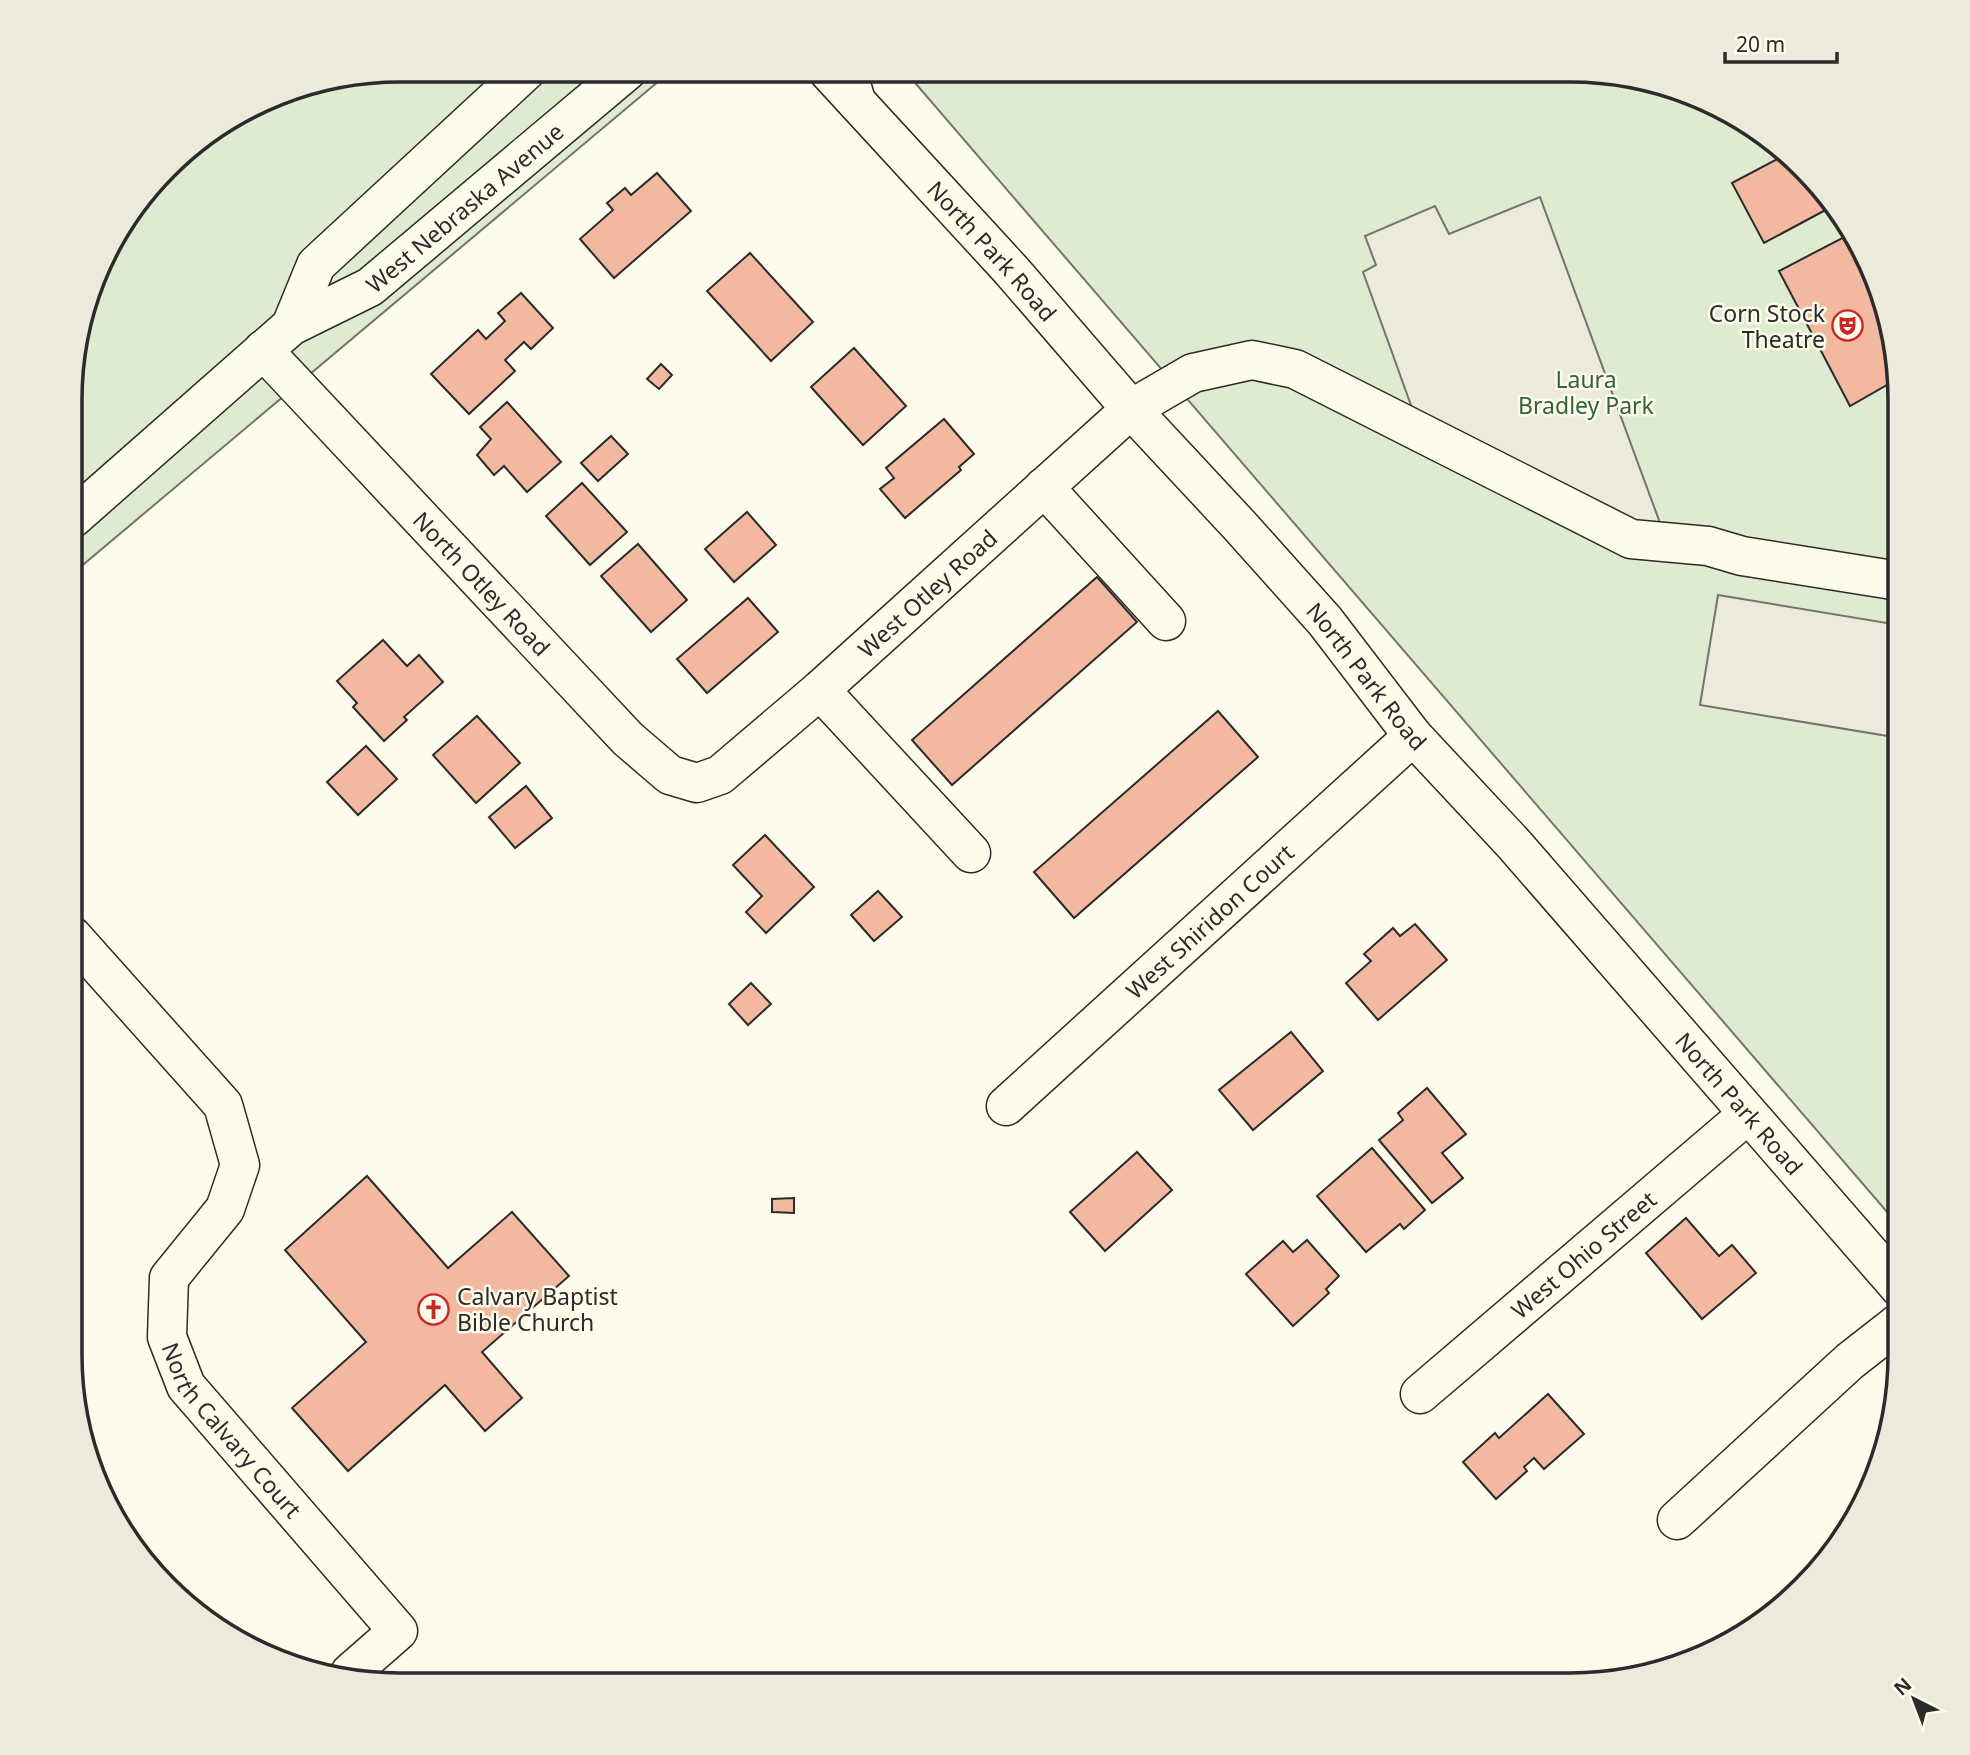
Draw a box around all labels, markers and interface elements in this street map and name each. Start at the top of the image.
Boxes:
scale bar [1725,21,1837,65]
text: 20 m [1736,30,1785,58]
street label: West Nebraska Avenue [359,115,570,300]
street label: North Park Road [920,173,1064,328]
place label: Corn Stock Theatre [1709,297,1826,355]
theatre icon: Corn Stock Theatre [1831,309,1865,343]
park label: Laura Bradley Park [1518,363,1655,421]
street label: North Otley Road [406,504,558,663]
street label: West Otley Road [851,522,1004,664]
street label: North Park Road [1299,595,1434,757]
street label: West Shiridon Court [1119,836,1300,1006]
street label: North Park Road [1668,1025,1810,1181]
street label: West Ohio Street [1504,1183,1663,1326]
place label: Calvary Baptist Bible Church [457,1280,618,1338]
church icon: Calvary Baptist Bible Church [417,1292,451,1326]
street label: North Calvary Court [155,1338,309,1525]
north arrow [1879,1664,1949,1734]
text: N [1888,1672,1917,1701]

